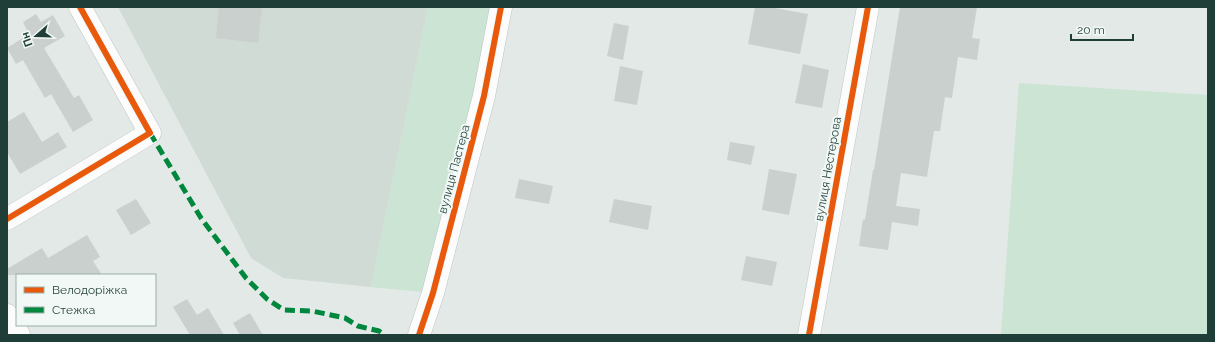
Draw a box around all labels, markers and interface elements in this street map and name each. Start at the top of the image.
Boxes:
north arrow [16,16,56,56]
scale bar [1071,16,1133,42]
text: 20 m [1077,23,1105,37]
text: Пн [18,30,36,48]
street label: вулиця Нестерова [812,116,844,222]
street label: вулиця Пастера [435,123,473,215]
legend [16,274,156,326]
text: Велодоріжка [52,283,127,297]
text: Стежка [52,303,95,317]

